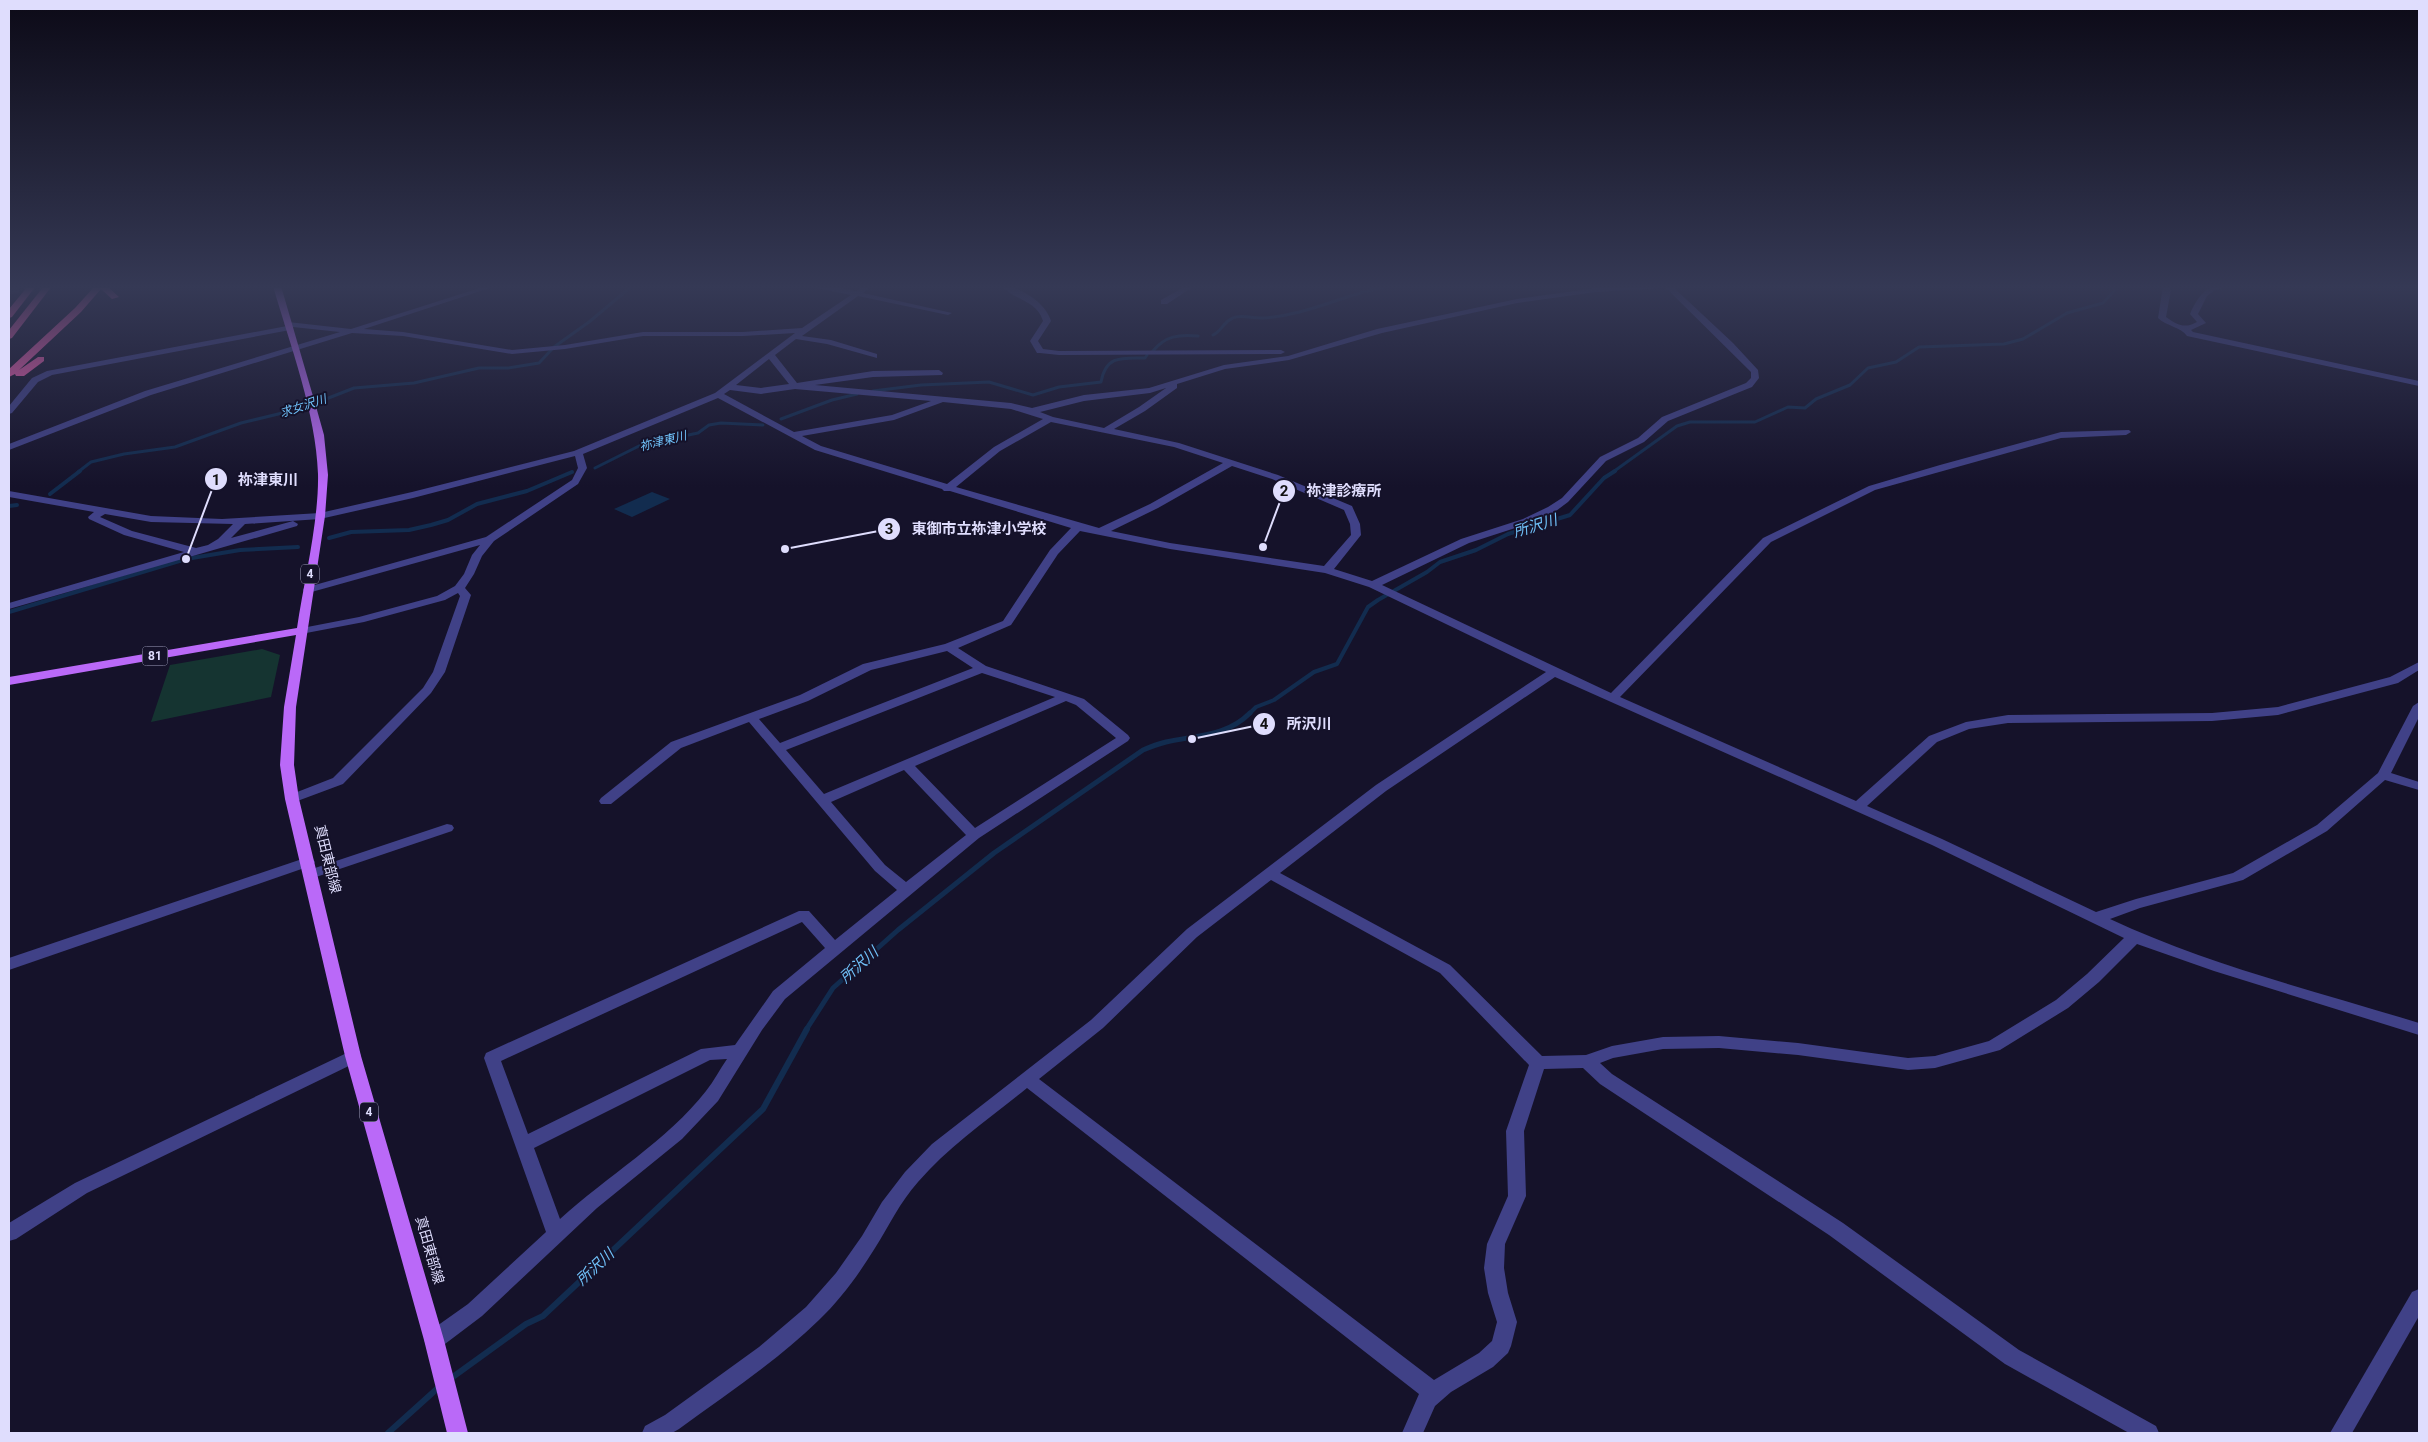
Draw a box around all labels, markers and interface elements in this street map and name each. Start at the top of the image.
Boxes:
water label: 求女沢川 [278,391,330,420]
water label: 祢津東川 [638,428,690,454]
callout: 祢津東川 [203,464,308,494]
text: 1 [212,471,220,489]
text: 祢津東川 [237,471,298,489]
callout: 祢津診療所 [1272,476,1392,506]
text: 2 [1280,482,1289,500]
text: 祢津診療所 [1305,482,1382,500]
water label: 所沢川 [1511,510,1561,541]
callout: 東御市立祢津小学校 [877,514,1057,544]
text: 3 [885,520,893,538]
text: 東御市立祢津小学校 [911,520,1047,538]
road number: 4 [301,564,319,584]
road number: 81 [142,646,168,666]
callout: 所沢川 [1251,709,1341,739]
text: 4 [1260,715,1269,733]
text: 所沢川 [1286,715,1332,733]
street label: 真田東部線 [312,823,344,895]
water label: 所沢川 [836,942,883,987]
road number: 4 [360,1102,378,1122]
street label: 真田東部線 [413,1214,447,1286]
water label: 所沢川 [572,1244,619,1289]

